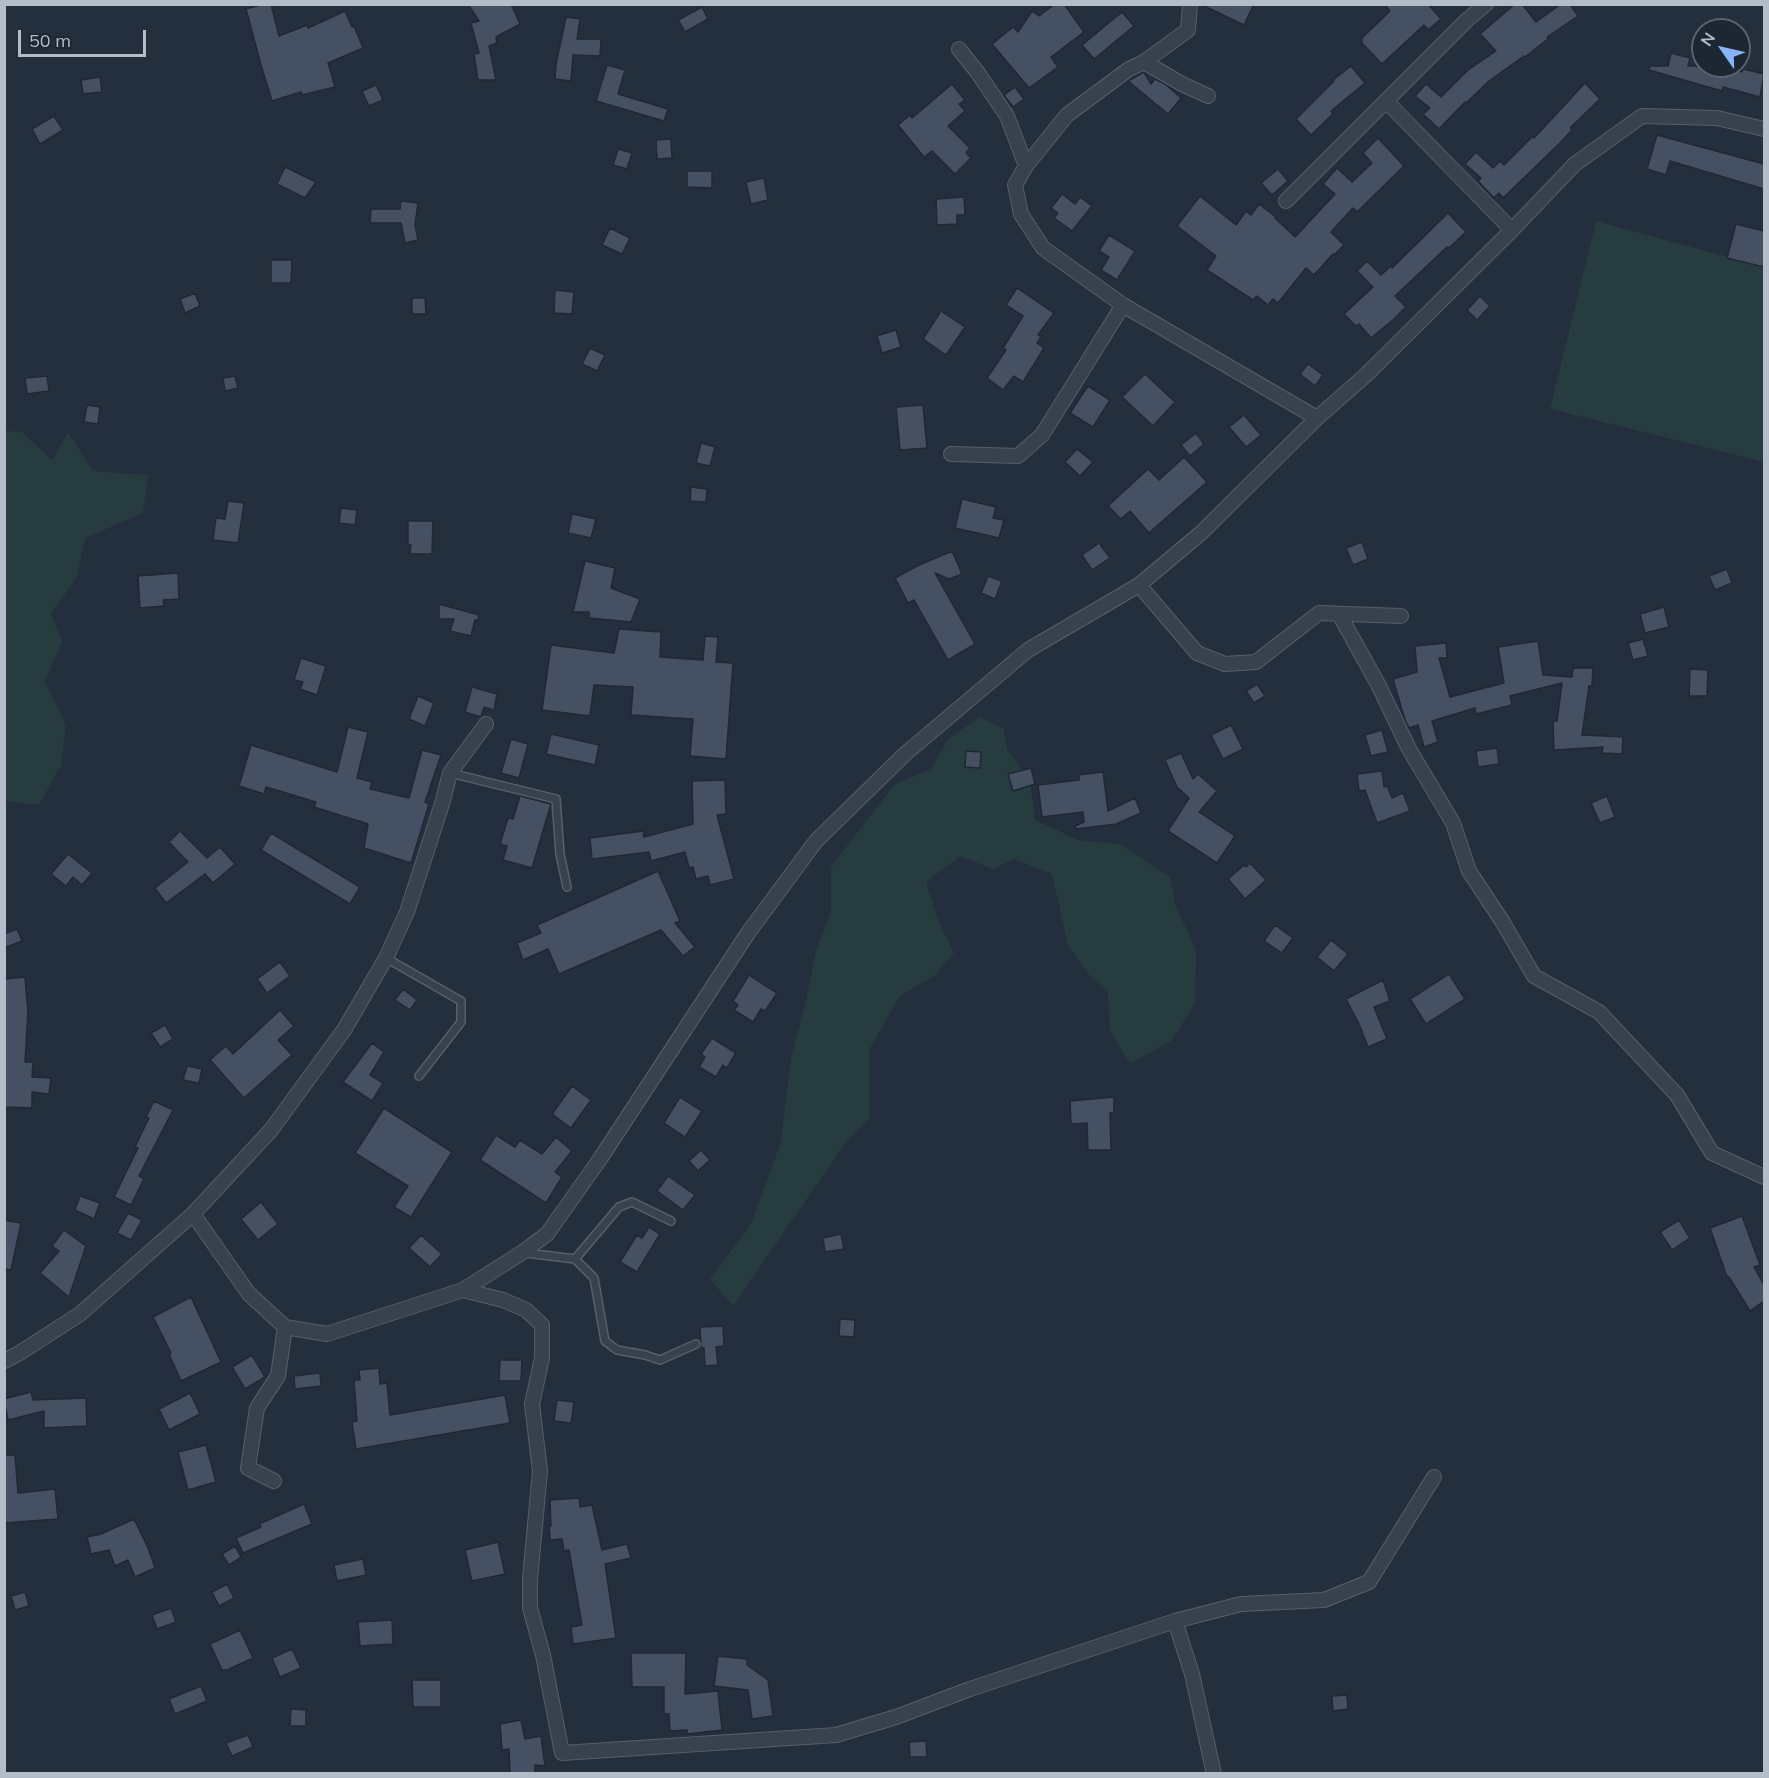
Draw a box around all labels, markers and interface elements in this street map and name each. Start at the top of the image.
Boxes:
scale bar [21,18,148,56]
north arrow [1691,18,1751,78]
text: N [1696,28,1719,50]
text: 50 m [29,29,71,52]

